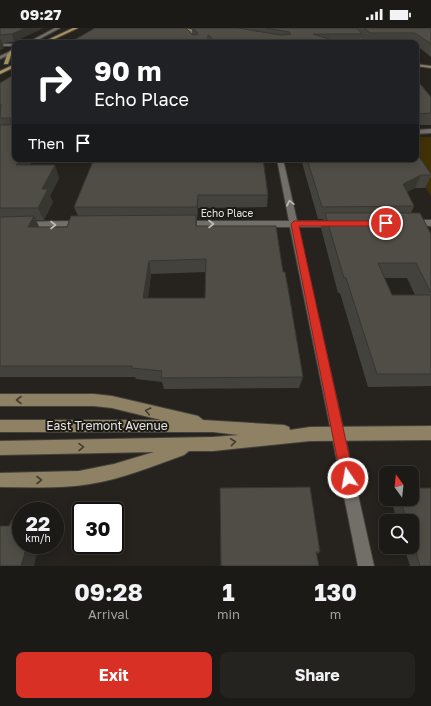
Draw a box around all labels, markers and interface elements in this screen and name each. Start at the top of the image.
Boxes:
text: 09:27 [20,5,61,23]
text: 90 m [94,54,161,87]
icon: right [28,56,80,108]
text: Echo Place [94,88,189,110]
icon: arrive [72,132,94,154]
text: Then [28,134,64,152]
one-way arrow [286,200,294,206]
pin [369,206,403,240]
street label: Echo Place [201,207,254,219]
icon: arrive [375,212,397,234]
one-way arrow [208,220,214,228]
one-way arrow [50,221,56,229]
one-way arrow [16,396,22,404]
one-way arrow [145,407,151,415]
street label: East Tremont Avenue [46,418,168,433]
one-way arrow [230,438,236,447]
one-way arrow [78,443,84,451]
position arrow [327,457,369,499]
north arrow [379,466,419,506]
map controls [379,466,419,554]
one-way arrow [36,476,42,484]
speed limit sign: 30 [72,502,124,554]
text: 22 [26,511,50,535]
button: search [379,514,419,554]
text: km/h [25,532,51,544]
text: 09:28 [74,577,143,606]
text: 1 [222,577,235,606]
text: 130 [314,577,357,606]
text: Arrival [88,606,129,622]
text: min [217,606,240,622]
text: m [330,606,341,622]
button: Exit [16,652,212,698]
button: Share [220,652,415,698]

